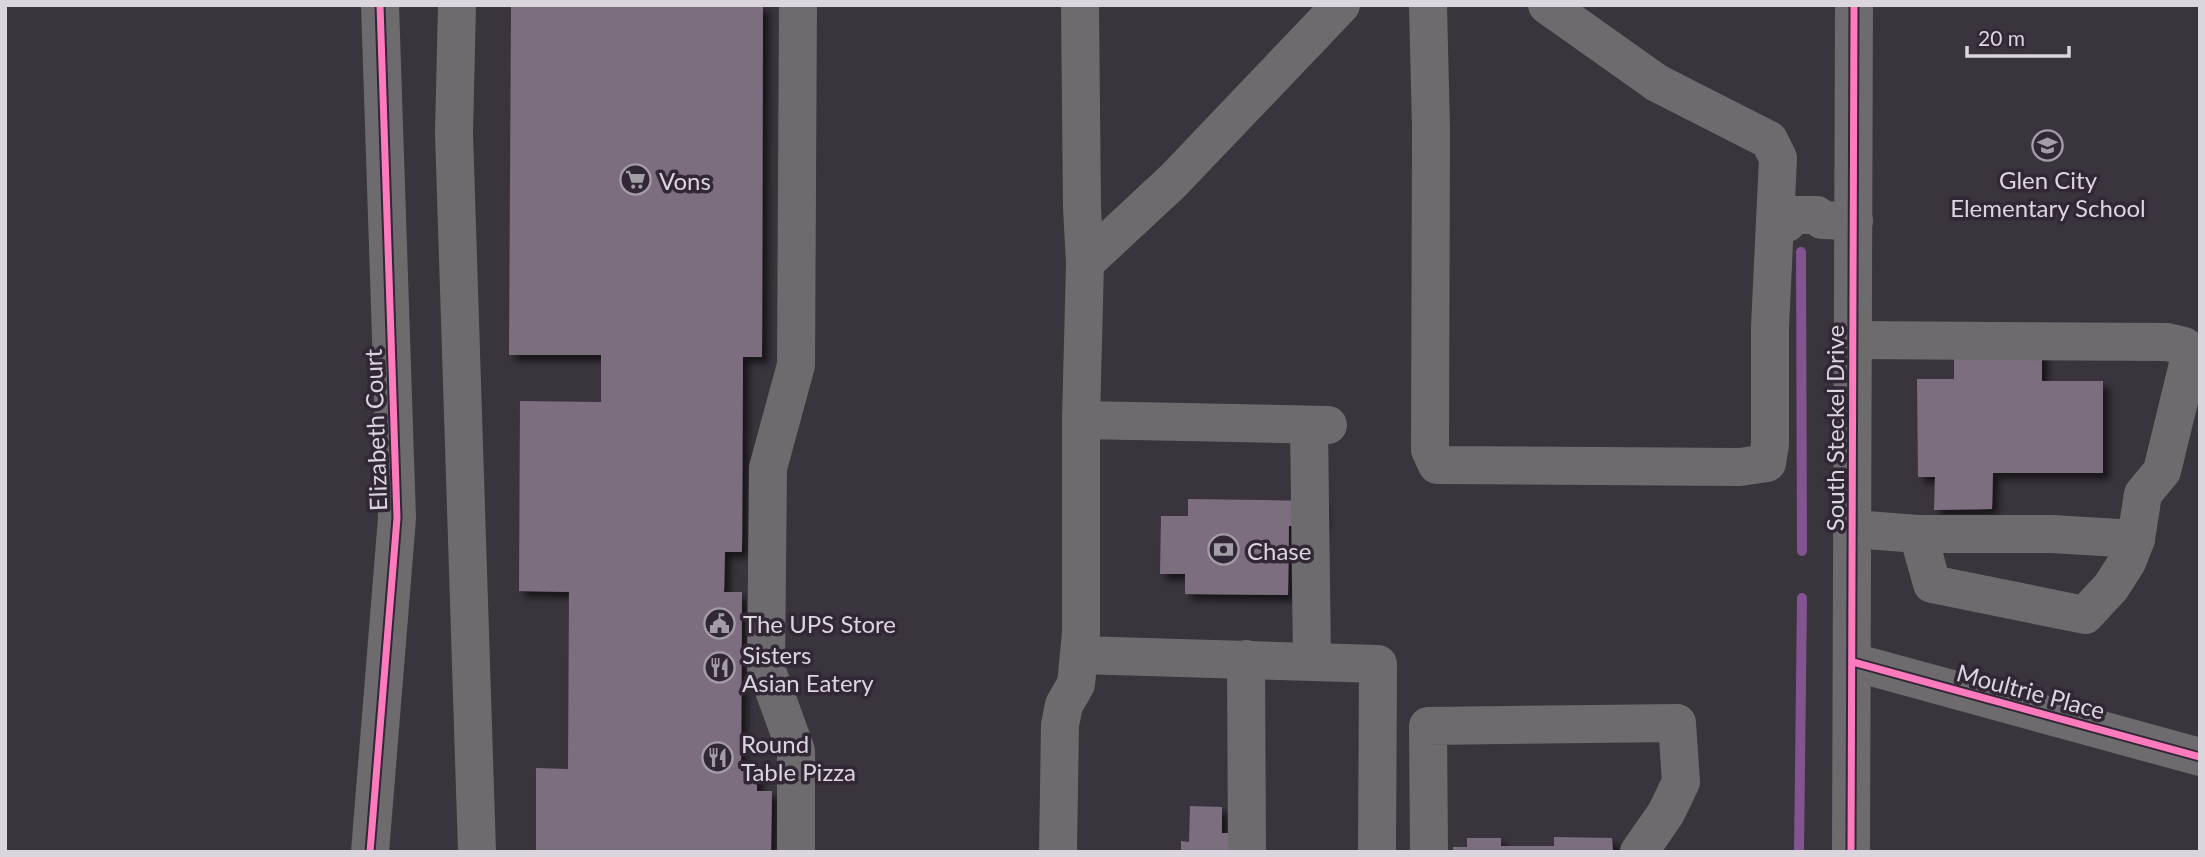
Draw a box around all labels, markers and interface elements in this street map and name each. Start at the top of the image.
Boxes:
scale bar [1967,14,2068,58]
text: 20 m [1978,25,2025,50]
school or university icon: Glen City Elementary School [2031,128,2065,162]
supermarket icon: Vons [619,163,653,197]
place label: Glen City Elementary School [1950,165,2146,222]
place label: Vons [659,166,711,195]
street label: South Steckel Drive [1820,325,1849,531]
street label: Elizabeth Court [358,348,392,512]
bank icon: Chase [1207,533,1241,567]
place label: Chase [1247,536,1311,565]
public building icon: The UPS Store [703,606,737,640]
place label: The UPS Store [743,609,896,638]
place label: Sisters Asian Eatery [742,640,874,697]
restaurant icon: Sisters Asian Eatery [702,651,736,685]
street label: Moultrie Place [1954,657,2108,725]
place label: Round Table Pizza [741,729,856,786]
restaurant icon: Round Table Pizza [701,740,735,774]

